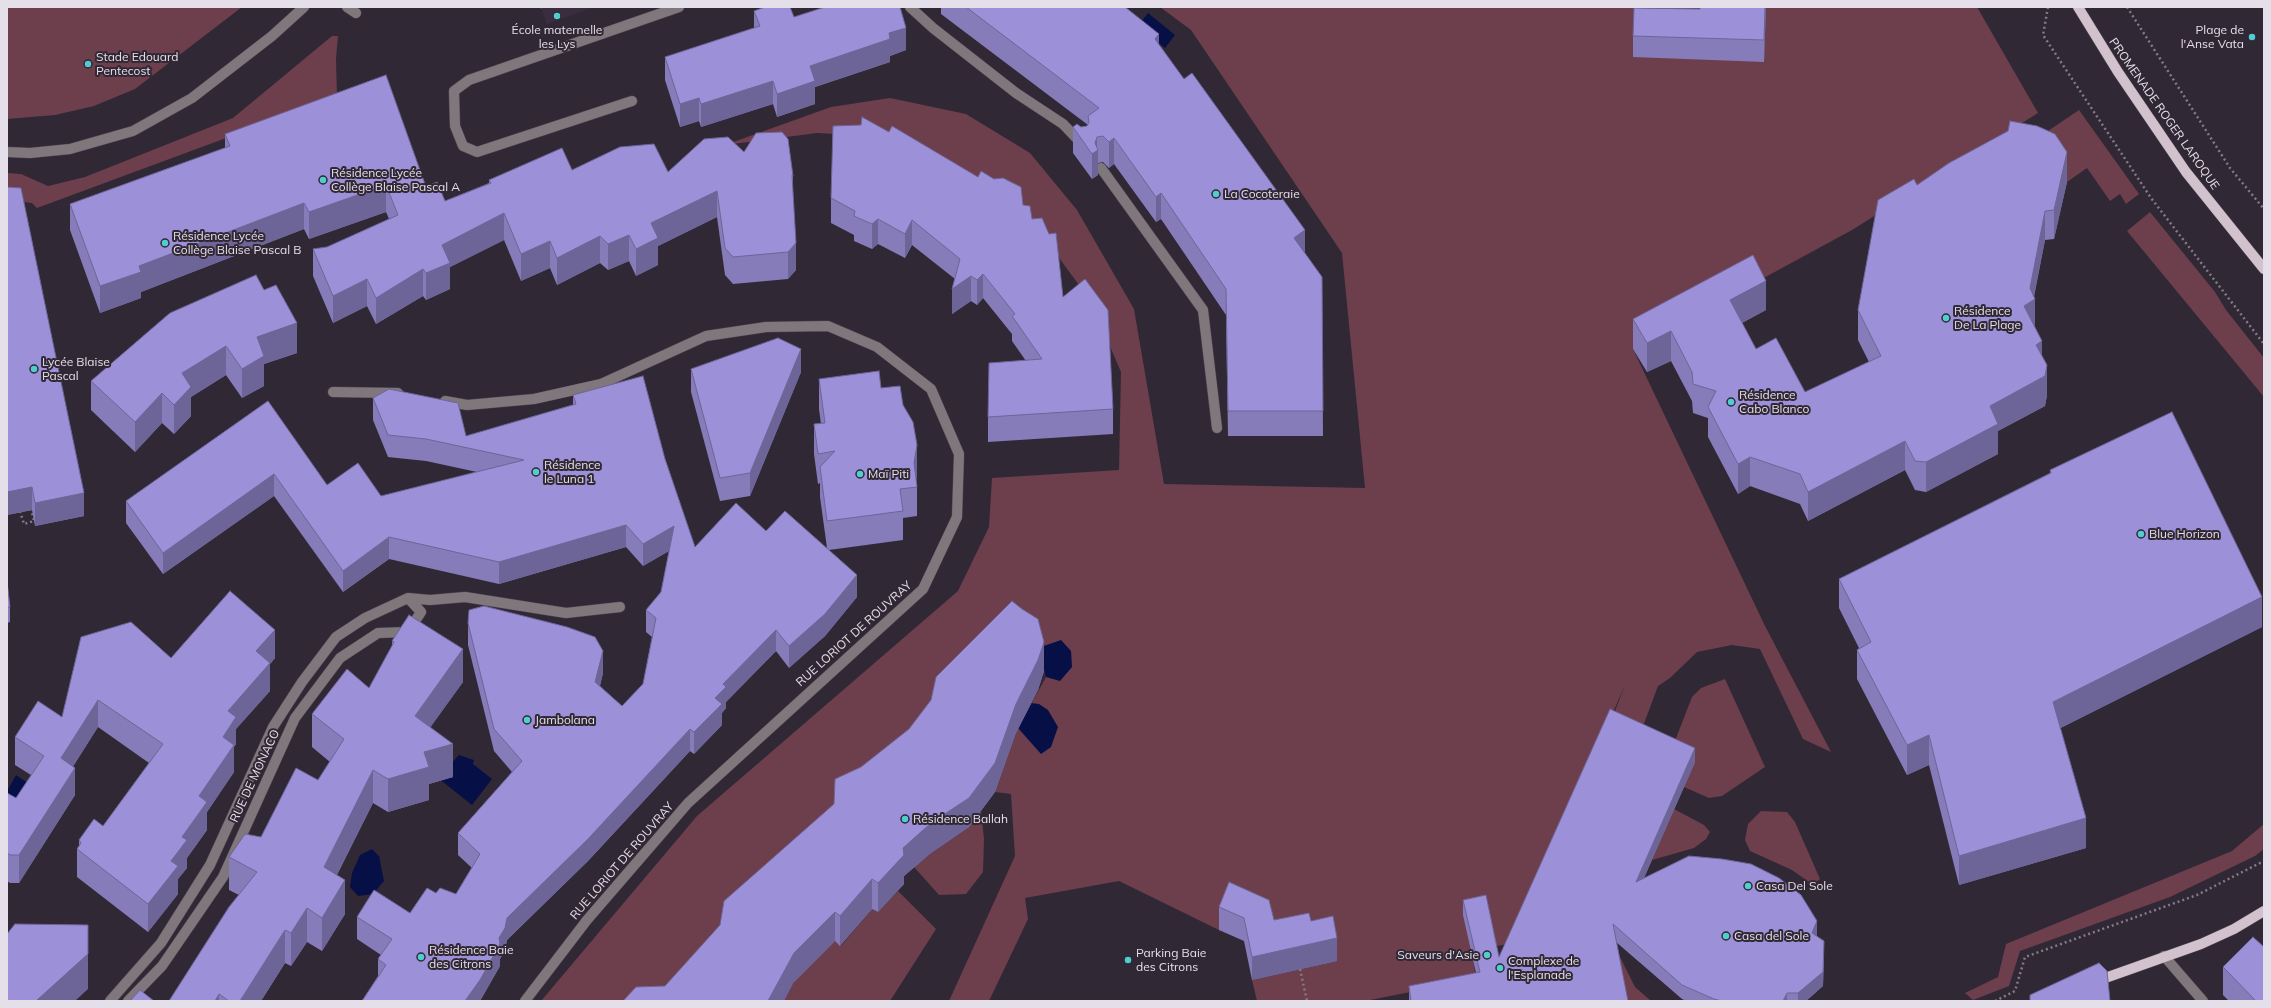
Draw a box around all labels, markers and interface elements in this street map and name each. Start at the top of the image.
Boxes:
marker: École maternelle les Lys [552,11,562,21]
place label: École maternelle les Lys [512,23,602,51]
place label: Plage de l'Anse Vata [2181,23,2244,51]
marker: Plage de l'Anse Vata [2247,32,2257,42]
street label: PROMENADE ROGER LAROQUE [2106,35,2222,193]
place label: Stade Edouard Pentecost [96,50,178,78]
marker: Stade Edouard Pentecost [83,59,93,69]
place label: Résidence Lycée Collège Blaise Pascal A [331,166,460,194]
marker: Résidence Lycée Collège Blaise Pascal A [318,175,328,185]
place label: La Cocoteraie [1224,187,1300,201]
marker: La Cocoteraie [1211,189,1221,199]
place label: Résidence Lycée Collège Blaise Pascal B [173,229,301,257]
marker: Résidence Lycée Collège Blaise Pascal B [160,238,170,248]
place label: Résidence De La Plage [1954,304,2021,332]
marker: Résidence De La Plage [1941,313,1951,323]
place label: Lycée Blaise Pascal [42,355,110,383]
marker: Lycée Blaise Pascal [29,364,39,374]
place label: Résidence Cabo Blanco [1739,388,1809,416]
marker: Résidence Cabo Blanco [1726,397,1736,407]
place label: Résidence le Luna 1 [544,458,601,486]
marker: Résidence le Luna 1 [531,467,541,477]
place label: Maï Piti [868,467,909,481]
marker: Maï Piti [855,469,865,479]
place label: Blue Horizon [2149,527,2220,541]
marker: Blue Horizon [2136,529,2146,539]
street label: RUE LORIOT DE ROUVRAY [793,578,915,690]
place label: Jambolana [535,713,595,727]
marker: Jambolana [522,715,532,725]
street label: RUE DE MONACO [227,727,283,825]
street label: RUE LORIOT DE ROUVRAY [567,800,677,922]
place label: Résidence Ballah [913,812,1008,826]
marker: Résidence Ballah [900,814,910,824]
place label: Casa Del Sole [1756,879,1833,893]
marker: Casa Del Sole [1743,881,1753,891]
place label: Casa del Sole [1734,929,1809,943]
marker: Casa del Sole [1721,931,1731,941]
place label: Résidence Baie des Citrons [429,943,513,971]
place label: Parking Baie des Citrons [1136,946,1206,974]
place label: Saveurs d'Asie [1397,948,1479,962]
marker: Saveurs d'Asie [1482,950,1492,960]
marker: Résidence Baie des Citrons [416,952,426,962]
place label: Complexe de l'Esplanade [1508,954,1579,982]
marker: Parking Baie des Citrons [1123,955,1133,965]
marker: Complexe de l'Esplanade [1495,963,1505,973]

